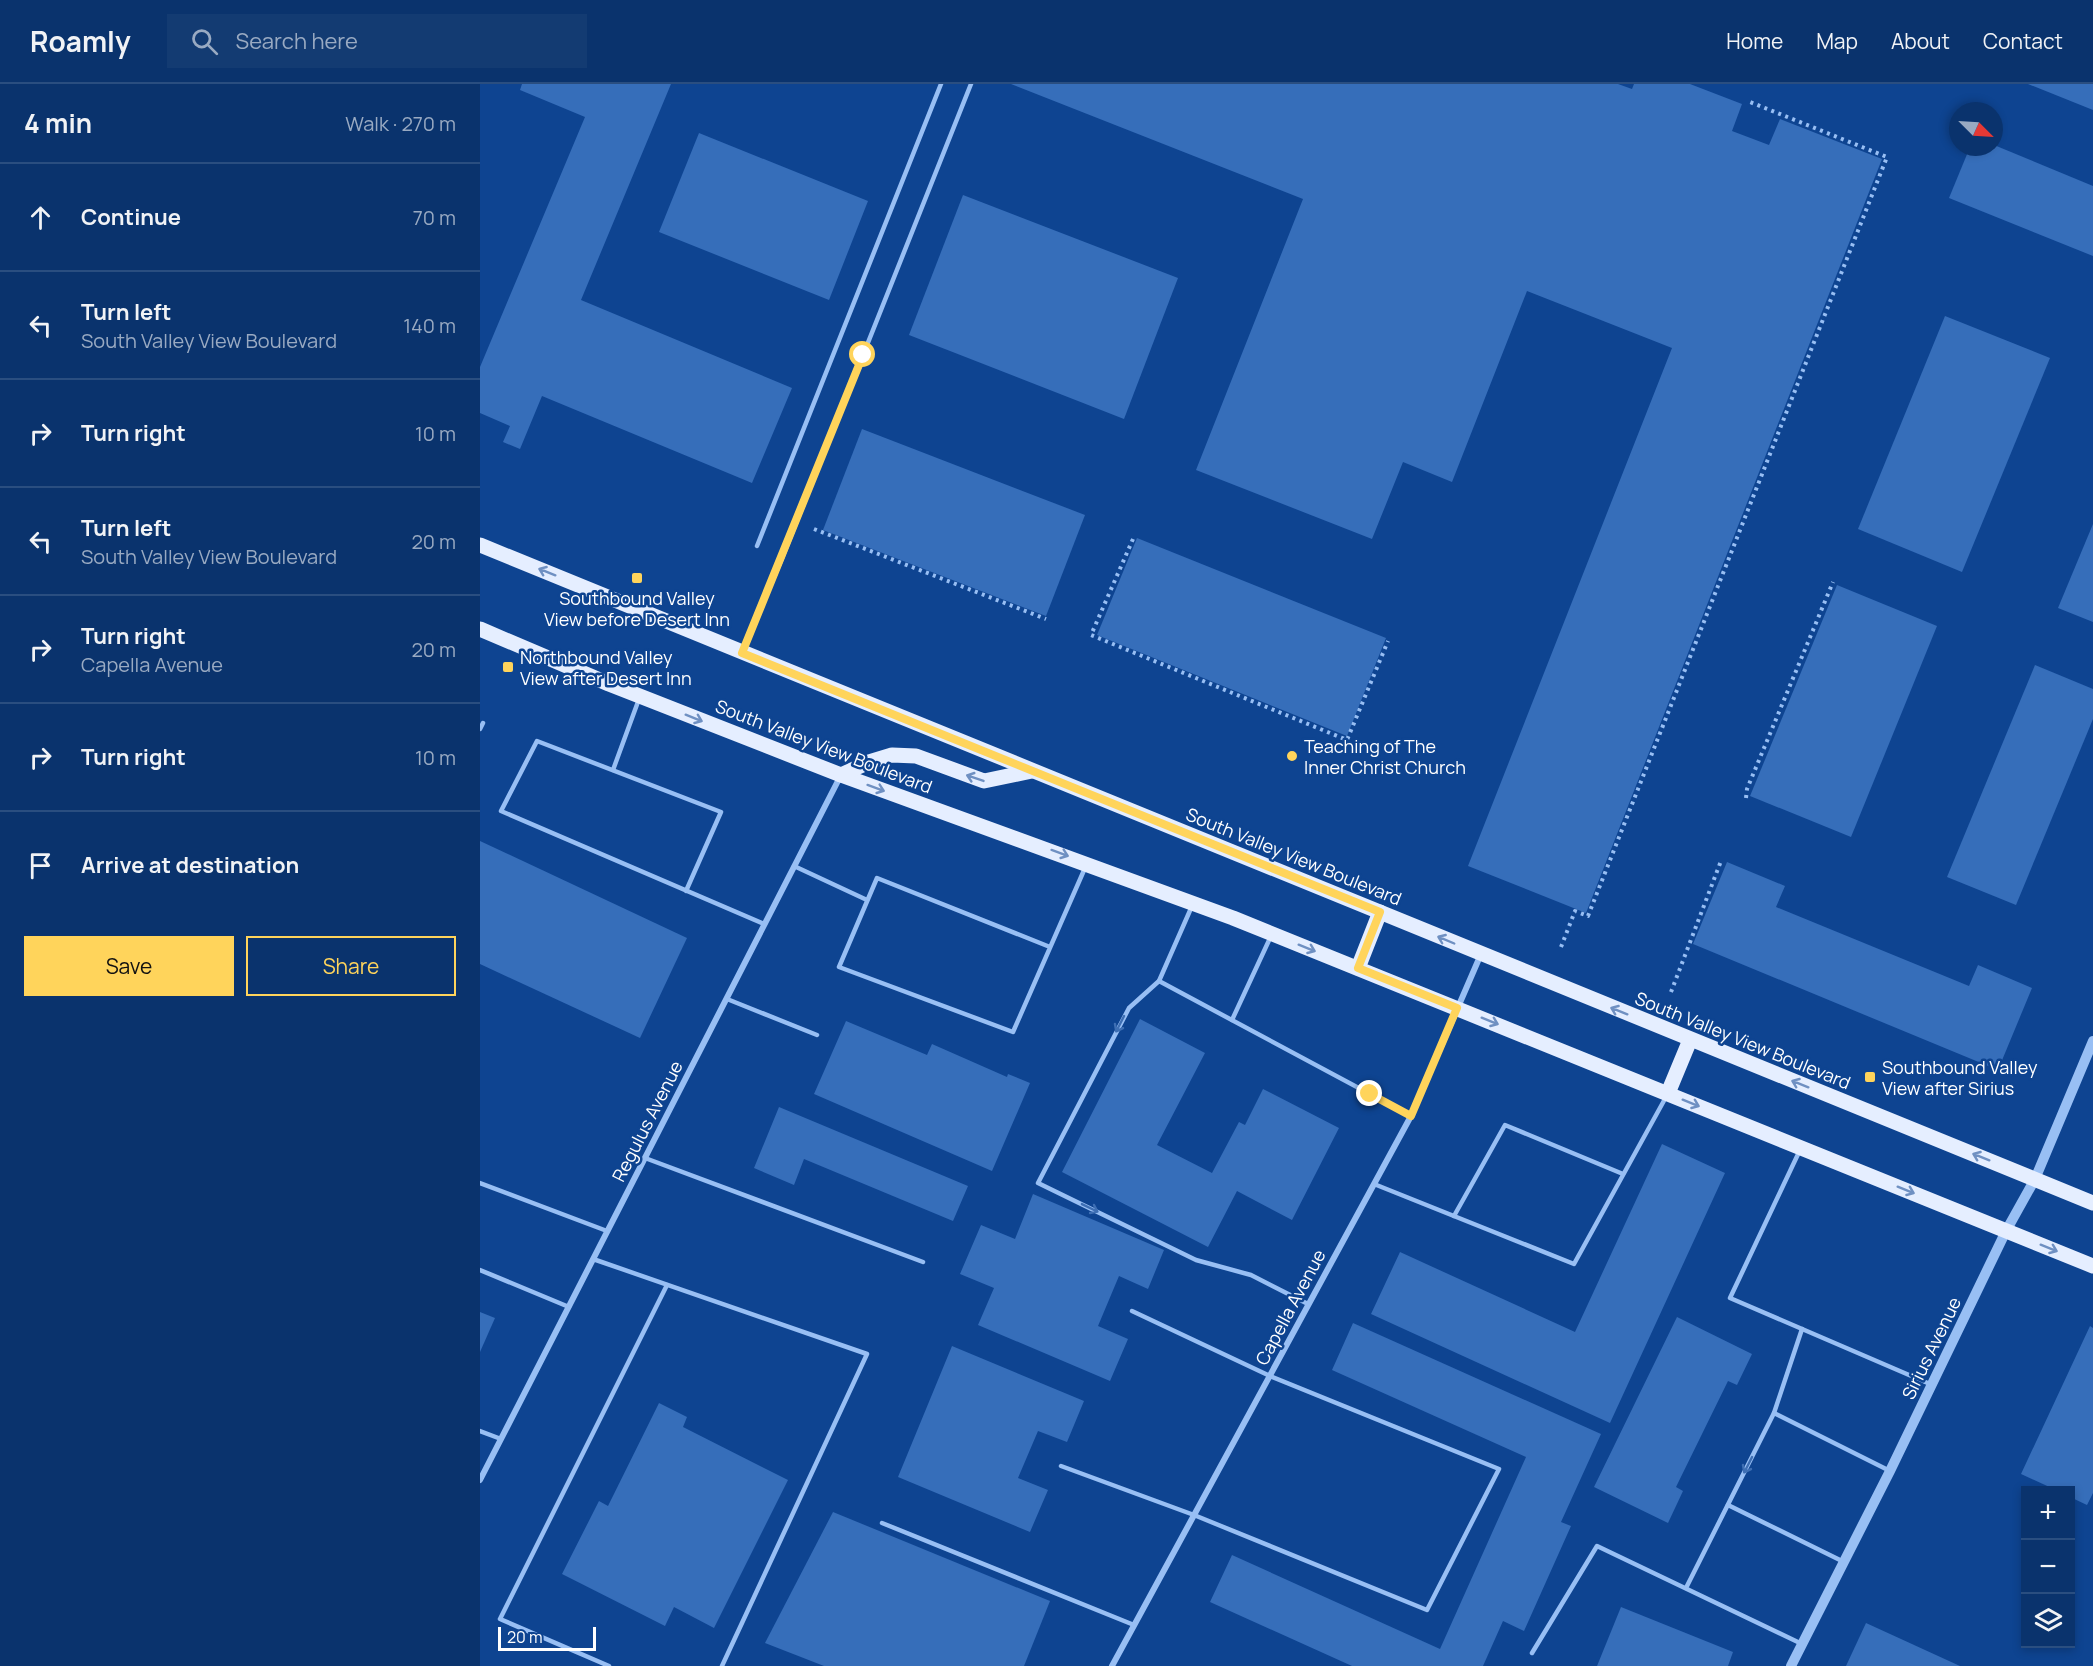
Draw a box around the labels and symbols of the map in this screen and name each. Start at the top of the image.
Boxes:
north arrow [1949,102,2003,156]
route start [849,341,875,367]
one-way arrow [538,566,556,577]
marker: Southbound Valley View before Desert Inn [630,571,644,585]
place label: Southbound Valley View before Desert Inn [544,586,730,631]
place label: Northbound Valley View after Desert Inn [520,645,692,690]
marker: Northbound Valley View after Desert Inn [501,660,515,674]
street label: South Valley View Boulevard [712,694,936,798]
one-way arrow [684,713,703,724]
place label: Teaching of The Inner Christ Church [1304,734,1466,779]
marker: Teaching of The Inner Christ Church [1285,749,1299,763]
one-way arrow [966,771,985,782]
one-way arrow [866,783,885,794]
street label: South Valley View Boulevard [1183,802,1405,910]
one-way arrow [1050,849,1069,860]
one-way arrow [1437,934,1455,945]
one-way arrow [1297,943,1315,954]
street label: South Valley View Boulevard [1632,986,1854,1094]
one-way arrow [1611,1005,1629,1016]
one-way arrow [1114,1014,1126,1032]
one-way arrow [1481,1016,1499,1027]
place label: Southbound Valley View after Sirius [1882,1055,2038,1100]
street label: Regulus Avenue [606,1056,688,1186]
marker: Southbound Valley View after Sirius [1863,1070,1877,1084]
one-way arrow [1791,1078,1810,1089]
route end [1356,1080,1382,1106]
one-way arrow [1681,1098,1699,1109]
one-way arrow [1972,1151,1991,1162]
one-way arrow [1896,1185,1914,1196]
one-way arrow [1081,1203,1099,1215]
one-way arrow [2040,1243,2058,1254]
street label: Capella Avenue [1249,1245,1331,1369]
street label: Sirius Avenue [1896,1293,1966,1403]
one-way arrow [1741,1456,1753,1474]
scale bar [498,1624,596,1652]

